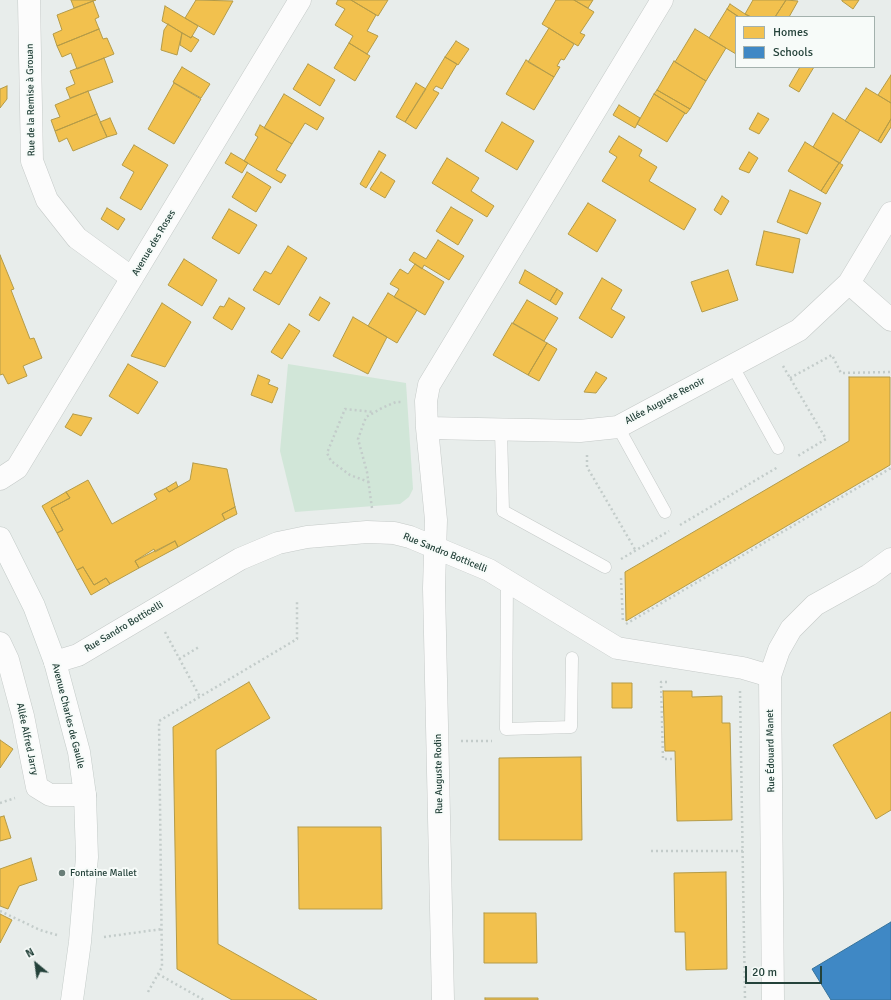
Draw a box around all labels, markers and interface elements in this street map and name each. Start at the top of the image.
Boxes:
legend [735,16,875,68]
text: Homes [773,25,808,40]
street label: Rue de la Remise à Grouan [24,44,38,156]
text: Schools [773,45,813,60]
street label: Avenue des Roses [129,208,179,278]
street label: Allée Auguste Renoir [623,375,707,427]
street label: Rue Sandro Botticelli [401,531,489,575]
street label: Rue Sandro Botticelli [82,599,166,655]
street label: Avenue Charles de Gaulle [49,662,87,770]
street label: Allée Alfred Jarry [13,702,41,776]
street label: Rue Édouard Manet [764,709,778,793]
street label: Rue Auguste Rodin [432,734,446,814]
place label: Fontaine Mallet [70,867,137,879]
marker: Fontaine Mallet [57,868,67,878]
north arrow [16,944,56,984]
text: N [23,946,36,961]
scale bar [747,958,824,984]
text: 20 m [752,965,777,980]

